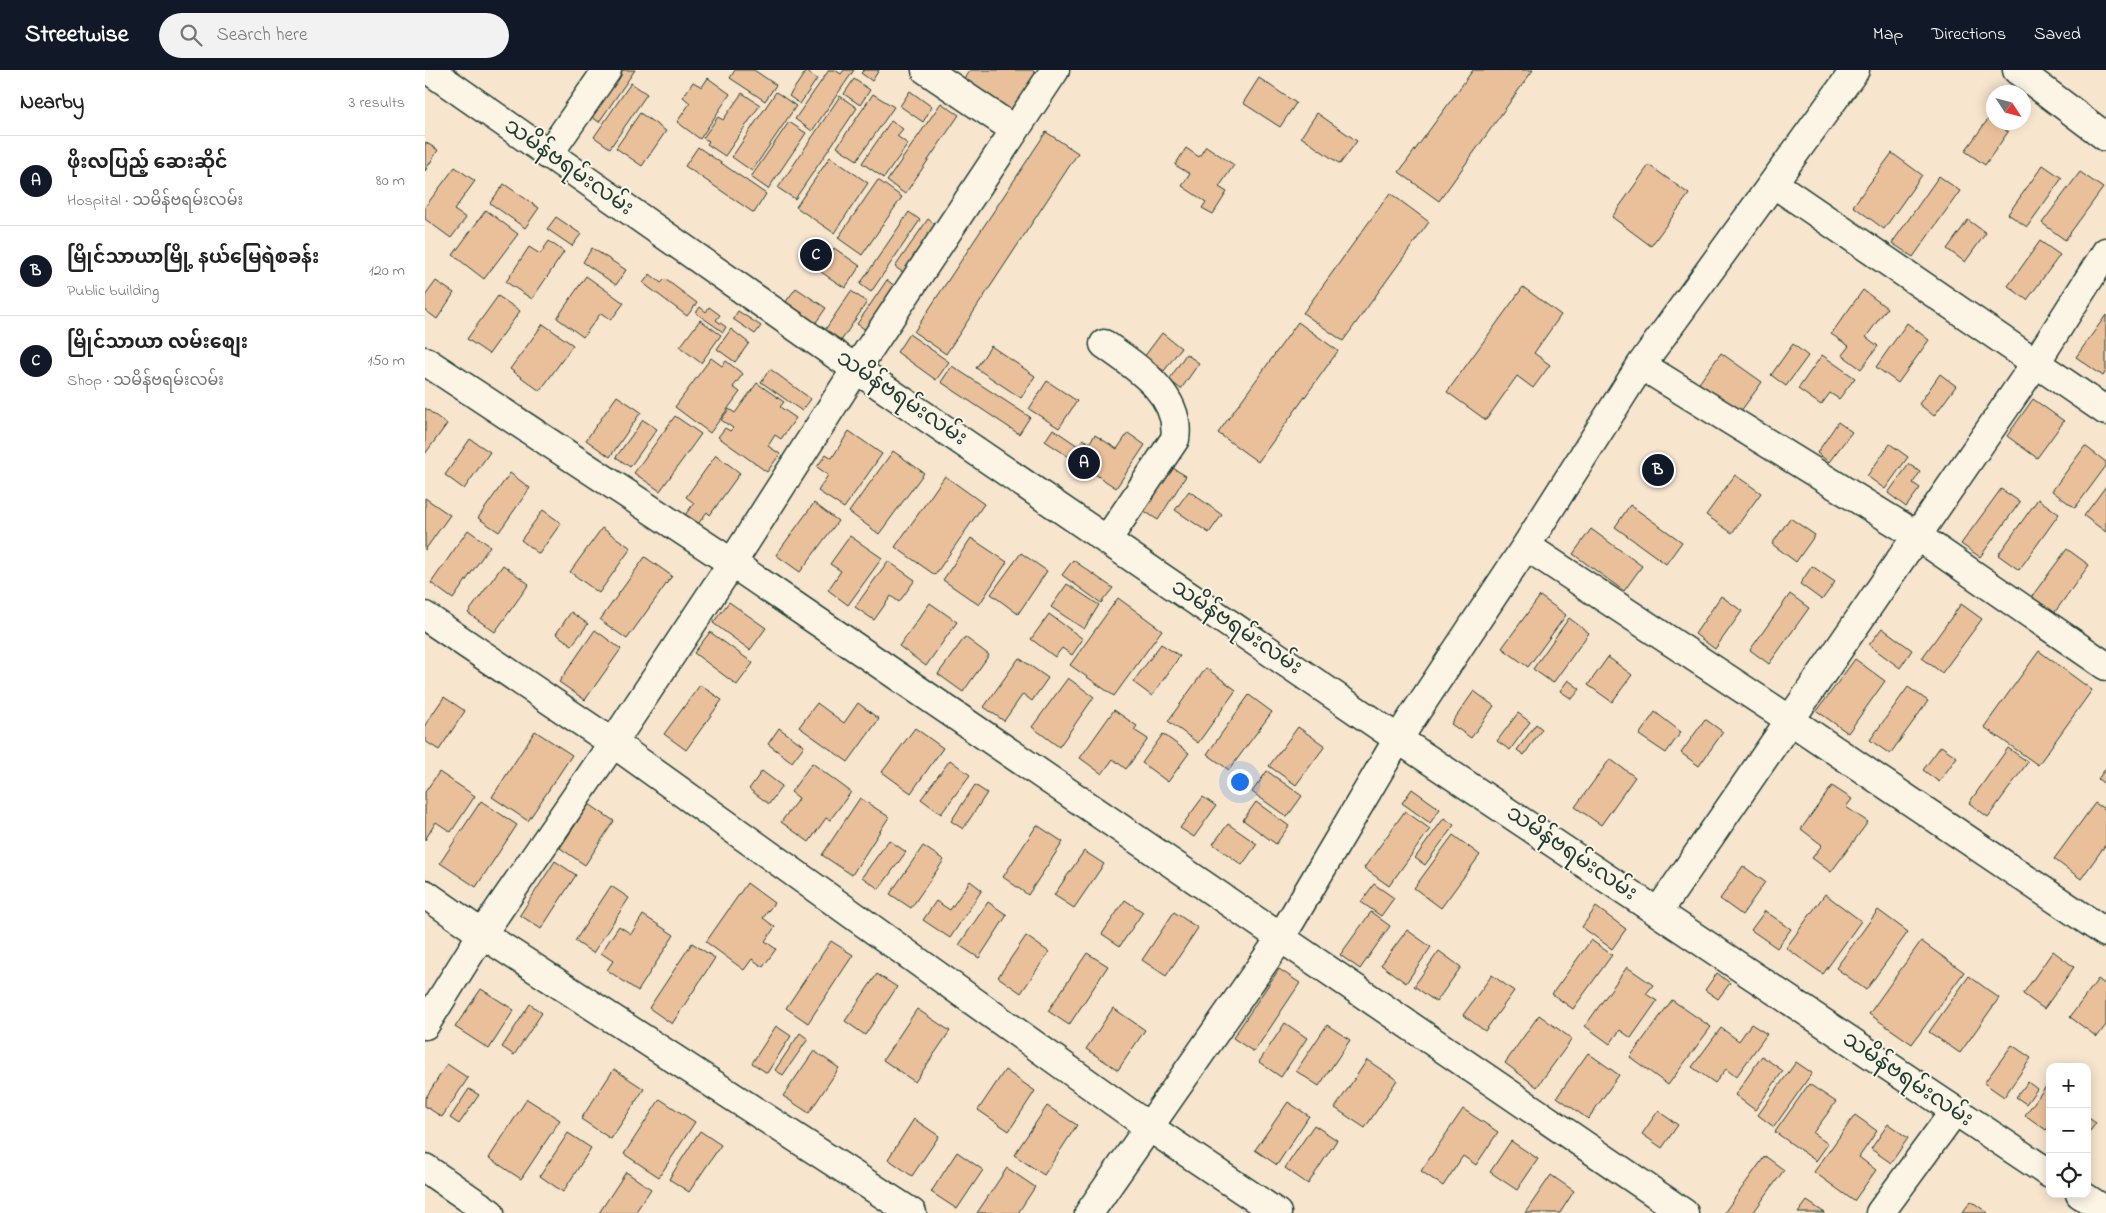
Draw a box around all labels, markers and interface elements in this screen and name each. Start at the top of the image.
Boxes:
search box [159,13,509,58]
text: Streetwise [25,18,129,53]
icon: search [177,21,205,49]
text: Search here [217,22,308,49]
text: Map [1873,22,1903,48]
text: Directions [1931,22,2006,48]
text: Saved [2034,22,2081,48]
north arrow [1986,85,2031,130]
text: Nearby [20,88,84,118]
text: 3 results [349,91,405,115]
street label: သမိန်ဗရမ်းလမ်း [497,110,641,225]
text: ဖိုးလပြည့် ဆေးဆိုင် [67,150,228,177]
text: A [31,169,41,193]
text: 80 m [376,169,405,193]
text: Hospital · သမိန်ဗရမ်းလမ်း [67,189,243,213]
pin: C [800,236,832,274]
text: မြိုင်သာယာမြို့ နယ်မြေရဲစခန်း [67,245,319,272]
text: B [31,259,41,283]
text: 120 m [369,259,405,283]
text: Public building [67,279,159,303]
text: မြိုင်သာယာ လမ်းစျေး [67,330,248,357]
street label: သမိန်ဗရမ်းလမ်း [829,342,974,455]
text: C [32,349,40,373]
text: 150 m [367,349,405,373]
text: Shop · သမိန်ဗရမ်းလမ်း [67,369,224,393]
pin: A [1068,444,1100,482]
pin: B [1642,451,1674,489]
street label: သမိန်ဗရမ်းလမ်း [1164,571,1309,684]
your location [1227,769,1253,795]
street label: သမိန်ဗရမ်းလမ်း [1499,797,1644,910]
street label: သမိန်ဗရမ်းလမ်း [1835,1023,1980,1136]
map controls [2046,1063,2091,1198]
button: + [2046,1063,2091,1108]
button: − [2046,1108,2091,1153]
button: locate [2046,1153,2091,1198]

